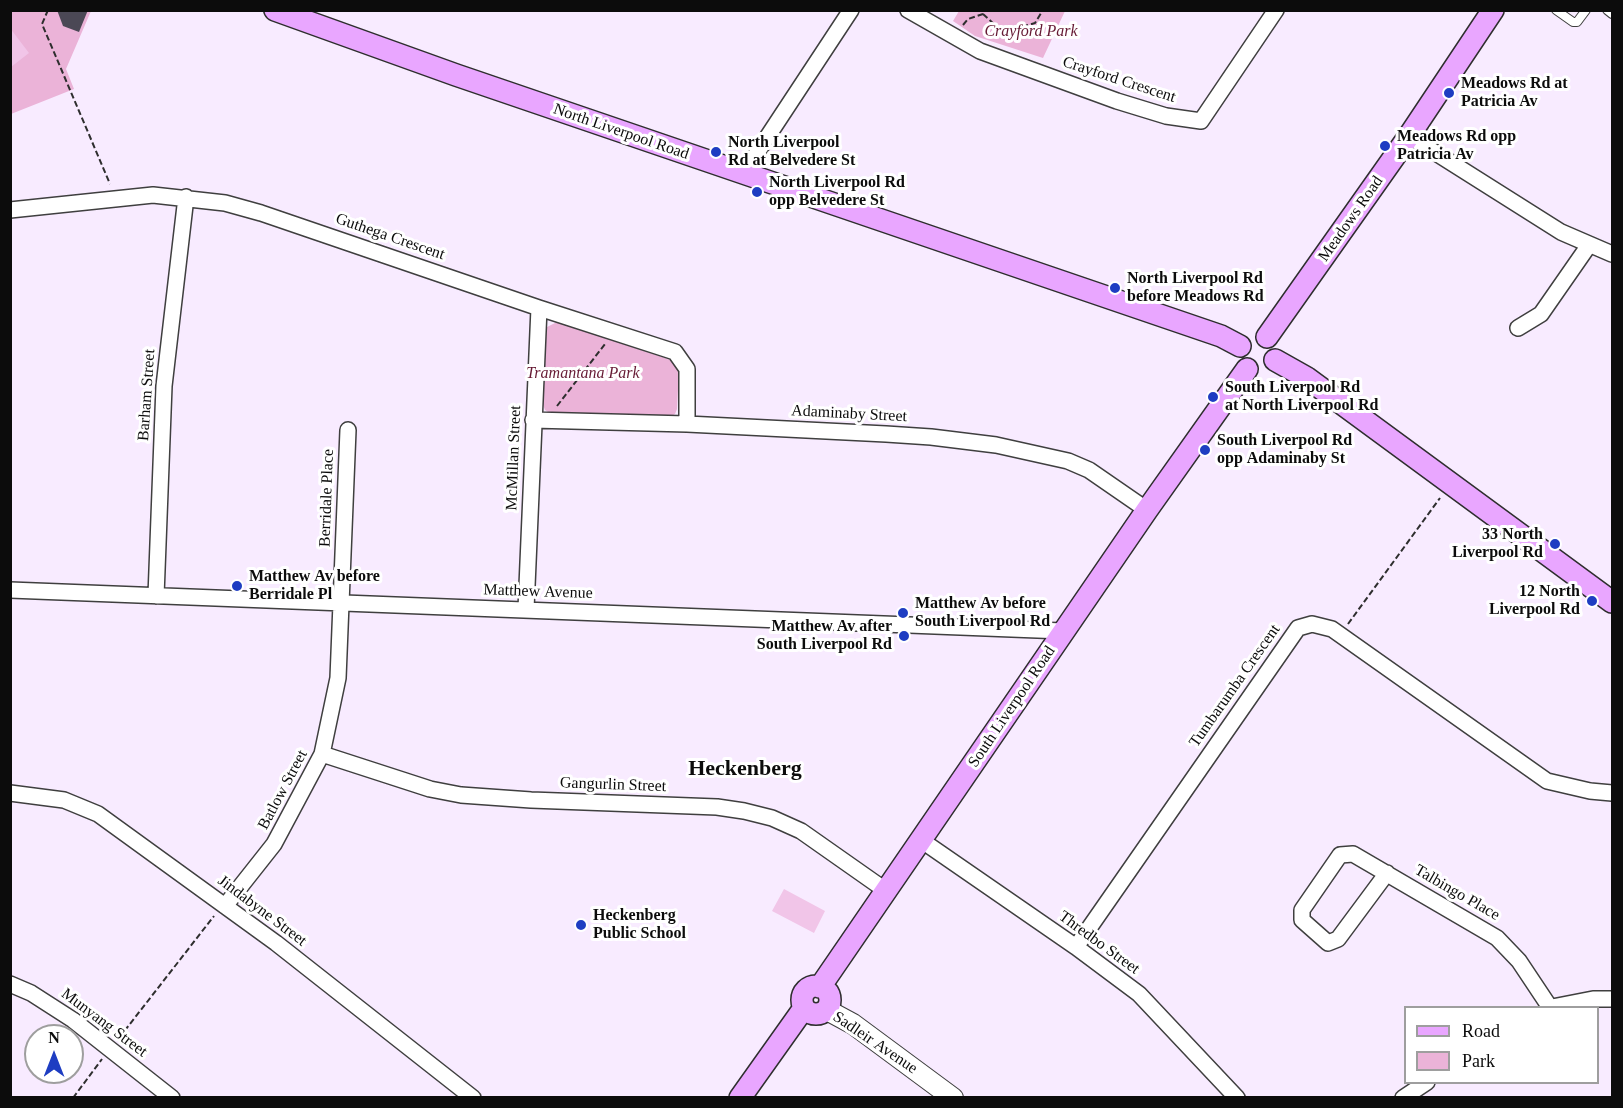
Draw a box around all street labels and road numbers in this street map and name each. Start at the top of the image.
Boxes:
street label: Crayford Crescent [1060,53,1178,107]
street label: North Liverpool Road [551,100,691,164]
street label: Meadows Road [1314,173,1388,265]
street label: Guthega Crescent [333,209,447,265]
street label: Barham Street [134,348,160,442]
street label: Adaminaby Street [791,401,907,427]
street label: McMillan Street [503,405,525,511]
street label: Berridale Place [316,449,338,547]
street label: Matthew Avenue [483,580,593,604]
street label: Tumbarumba Crescent [1185,621,1285,751]
street label: South Liverpool Road [964,643,1060,771]
street label: Batlow Street [254,747,312,833]
street label: Gangurlin Street [560,774,666,796]
street label: Talbingo Place [1411,861,1503,925]
street label: Jindabyne Street [214,871,310,951]
street label: Thredbo Street [1055,907,1143,979]
street label: Munyang Street [57,984,151,1062]
street label: Sadleir Avenue [829,1008,921,1078]

